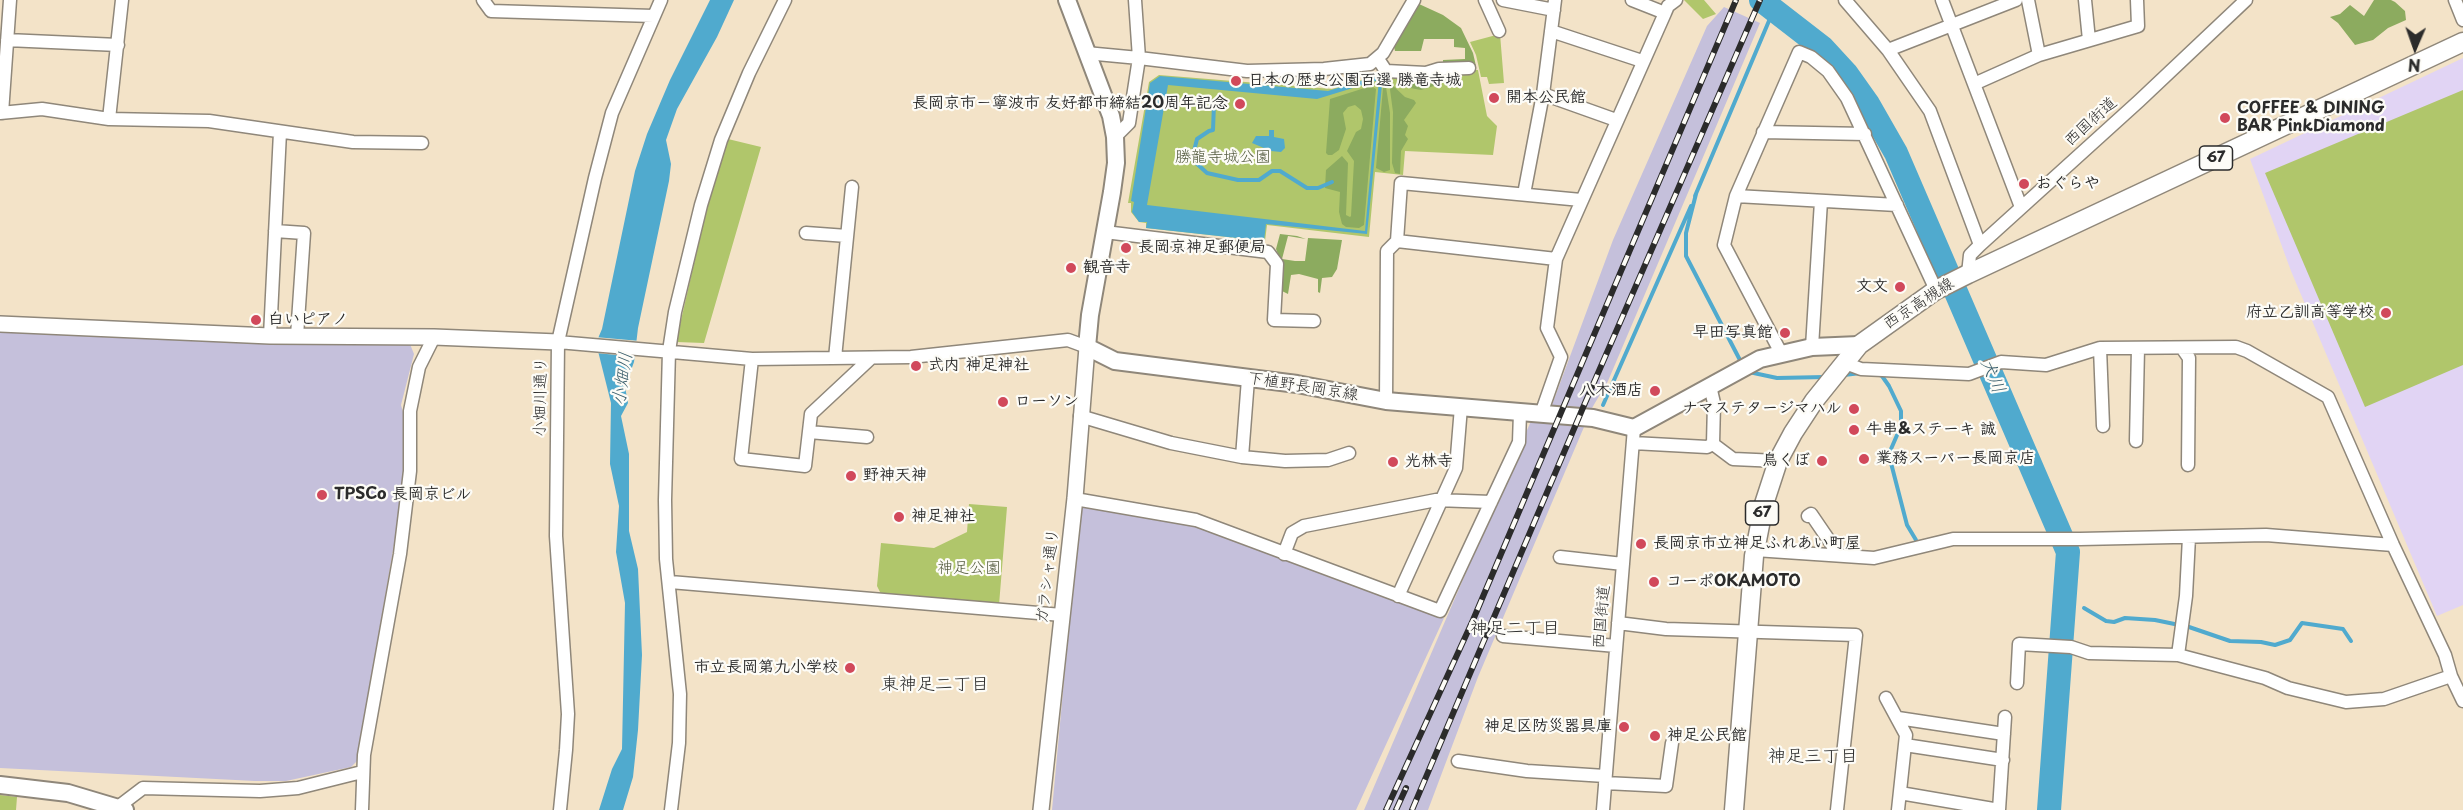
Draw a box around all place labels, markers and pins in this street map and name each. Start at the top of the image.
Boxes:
place label: 日本の歴史公園百選 勝竜寺城 [1248,71,1461,91]
marker: 日本の歴史公園百選 勝竜寺城 [1229,74,1243,88]
place label: 開本公民館 [1506,88,1586,108]
marker: 開本公民館 [1487,91,1501,105]
place label: 長岡京市－寧波市 友好都市締結20周年記念 [912,94,1228,114]
marker: 長岡京市－寧波市 友好都市締結20周年記念 [1233,97,1247,111]
place label: COFFEE & DINING BAR PinkDiamond [2237,99,2385,137]
marker: COFFEE & DINING BAR PinkDiamond [2218,111,2232,125]
place label: おぐらや [2036,174,2100,194]
marker: おぐらや [2017,177,2031,191]
place label: 長岡京神足郵便局 [1138,238,1266,258]
marker: 長岡京神足郵便局 [1119,241,1133,255]
place label: 観音寺 [1083,258,1131,278]
marker: 観音寺 [1064,261,1078,275]
place label: 文文 [1856,277,1888,297]
marker: 文文 [1893,280,1907,294]
place label: 府立乙訓高等学校 [2246,303,2374,323]
marker: 府立乙訓高等学校 [2379,306,2393,320]
place label: 白いピアノ [268,310,348,330]
marker: 白いピアノ [249,313,263,327]
place label: 早田写真館 [1693,323,1773,343]
marker: 早田写真館 [1778,326,1792,340]
place label: 式内 神足神社 [928,356,1029,376]
marker: 式内 神足神社 [909,359,923,373]
place label: 八木酒店 [1579,381,1643,401]
marker: 八木酒店 [1648,384,1662,398]
place label: ローソン [1015,392,1079,412]
marker: ローソン [996,395,1010,409]
place label: ナマステタージマハル [1682,399,1842,419]
marker: ナマステタージマハル [1847,402,1861,416]
place label: 牛串&ステーキ 誠 [1866,420,1996,440]
marker: 牛串&ステーキ 誠 [1847,423,1861,437]
place label: 業務スーパー長岡京店 [1876,449,2035,469]
place label: 鳥くぼ [1762,451,1810,471]
place label: 光林寺 [1405,452,1453,472]
marker: 業務スーパー長岡京店 [1857,452,1871,466]
marker: 鳥くぼ [1815,454,1829,468]
marker: 光林寺 [1386,455,1400,469]
place label: 野神天神 [863,466,927,486]
marker: 野神天神 [844,469,858,483]
place label: TPSCo 長岡京ビル [334,485,472,505]
marker: TPSCo 長岡京ビル [315,488,329,502]
place label: 神足神社 [911,507,975,527]
marker: 神足神社 [892,510,906,524]
place label: 長岡京市立神足ふれあい町屋 [1653,534,1861,554]
marker: 長岡京市立神足ふれあい町屋 [1634,537,1648,551]
place label: コーポOKAMOTO [1666,572,1801,592]
marker: コーポOKAMOTO [1647,575,1661,589]
place label: 市立長岡第九小学校 [694,658,838,678]
marker: 市立長岡第九小学校 [843,661,857,675]
place label: 神足区防災器具庫 [1484,717,1612,737]
marker: 神足区防災器具庫 [1617,720,1631,734]
place label: 神足公民館 [1667,726,1747,746]
marker: 神足公民館 [1648,729,1662,743]

